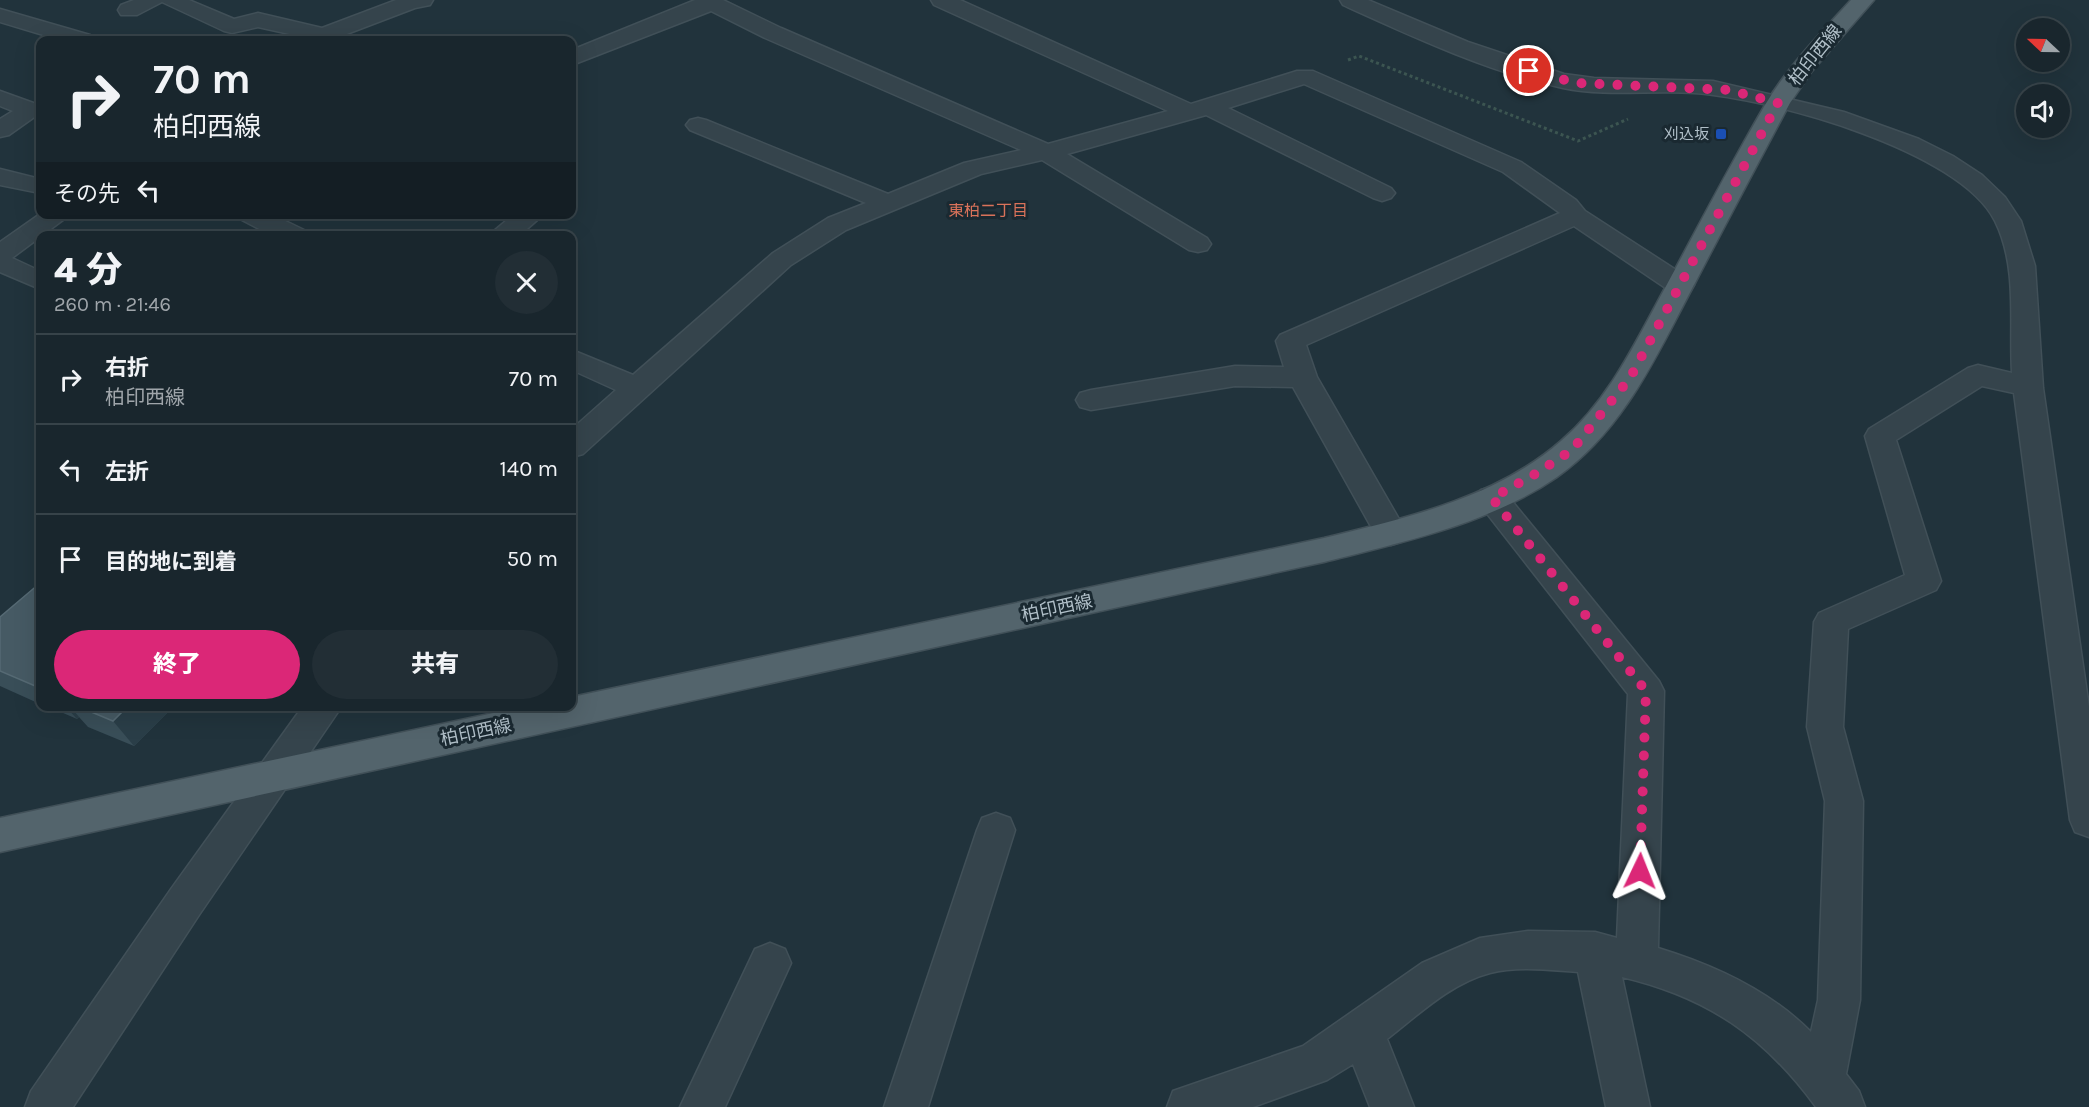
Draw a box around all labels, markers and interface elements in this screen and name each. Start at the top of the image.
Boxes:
north arrow [2016,18,2070,72]
map controls [2016,18,2070,138]
street label: 柏印西線 [1784,20,1846,90]
pin [1503,45,1554,96]
text: 70 m [153,54,251,104]
icon: arrive [1512,54,1545,87]
icon: right [54,60,132,138]
button: sound [2016,84,2070,138]
text: 柏印西線 [153,111,261,143]
place label: 刈込坂 [1664,125,1709,143]
marker: 刈込坂 [1714,127,1728,141]
icon: left [132,174,165,207]
text: その先 [54,181,120,207]
district label: 東柏二丁目 [948,201,1028,220]
text: 4 分 [54,249,123,291]
button: close [495,251,558,314]
text: 260 m · 21:46 [54,293,171,316]
text: 右折 [105,355,149,381]
icon: right [54,363,87,396]
text: 70 m [509,366,558,392]
text: 柏印西線 [105,386,185,409]
icon: left [54,453,87,486]
text: 140 m [500,456,558,482]
text: 左折 [105,459,149,485]
icon: arrive [54,543,87,576]
text: 50 m [507,546,558,572]
text: 目的地に到着 [105,549,237,575]
street label: 柏印西線 [1019,590,1095,626]
button: 終了 [54,630,300,699]
button: 共有 [312,630,558,699]
street label: 柏印西線 [438,714,514,750]
position arrow [1608,839,1672,903]

